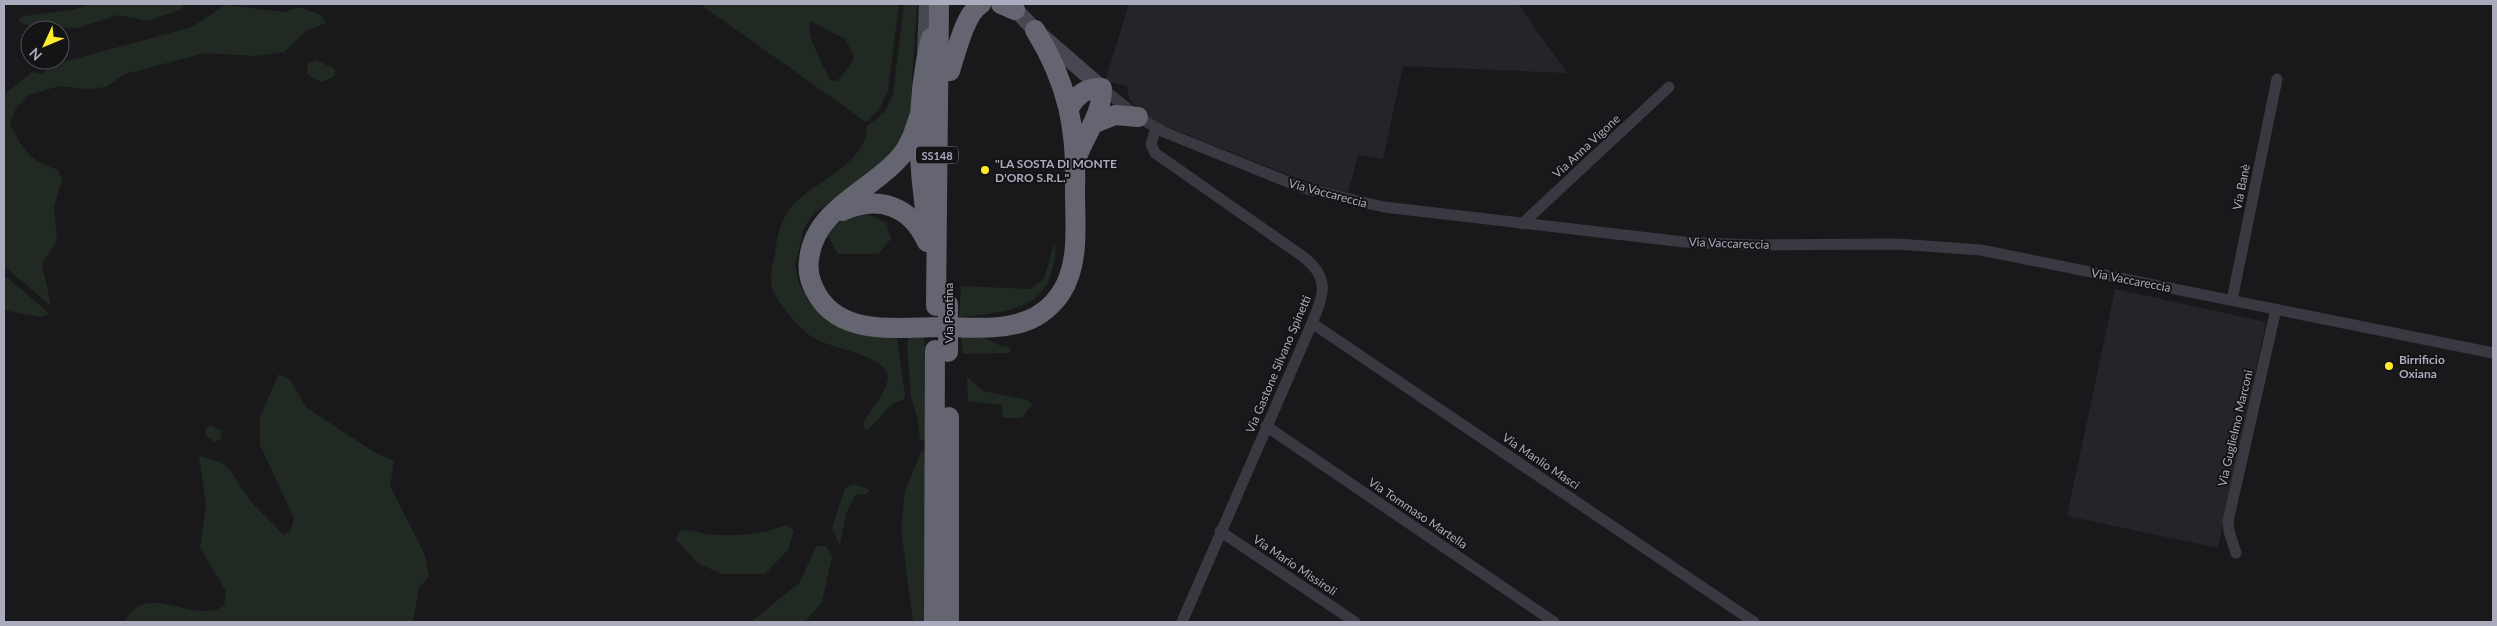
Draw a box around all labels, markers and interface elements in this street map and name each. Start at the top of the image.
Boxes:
north arrow [20,20,70,70]
text: N [25,45,45,64]
street label: Via Anna Vigone [1549,111,1623,181]
road number: SS148 [916,146,958,164]
place label: "LA SOSTA DI MONTE D'ORO S.R.L." [995,156,1117,185]
street label: Via Banè [2229,163,2253,211]
marker: "LA SOSTA DI MONTE D'ORO S.R.L." [979,164,991,176]
street label: Via Vaccareccia [1287,175,1369,211]
street label: Via Vaccareccia [1688,234,1770,252]
street label: Via Vaccareccia [2090,265,2172,295]
street label: Via Pontina [941,283,956,343]
street label: Via Gastone Silvano Spinetti [1242,293,1314,435]
place label: Birrificio Oxiana [2399,352,2445,381]
marker: Birrificio Oxiana [2383,360,2395,372]
street label: Via Guglielmo Marconi [2214,368,2256,488]
street label: Via Manlio Masci [1500,430,1583,492]
street label: Via Tommaso Martella [1366,474,1470,552]
street label: Via Mario Missiroli [1250,531,1340,599]

